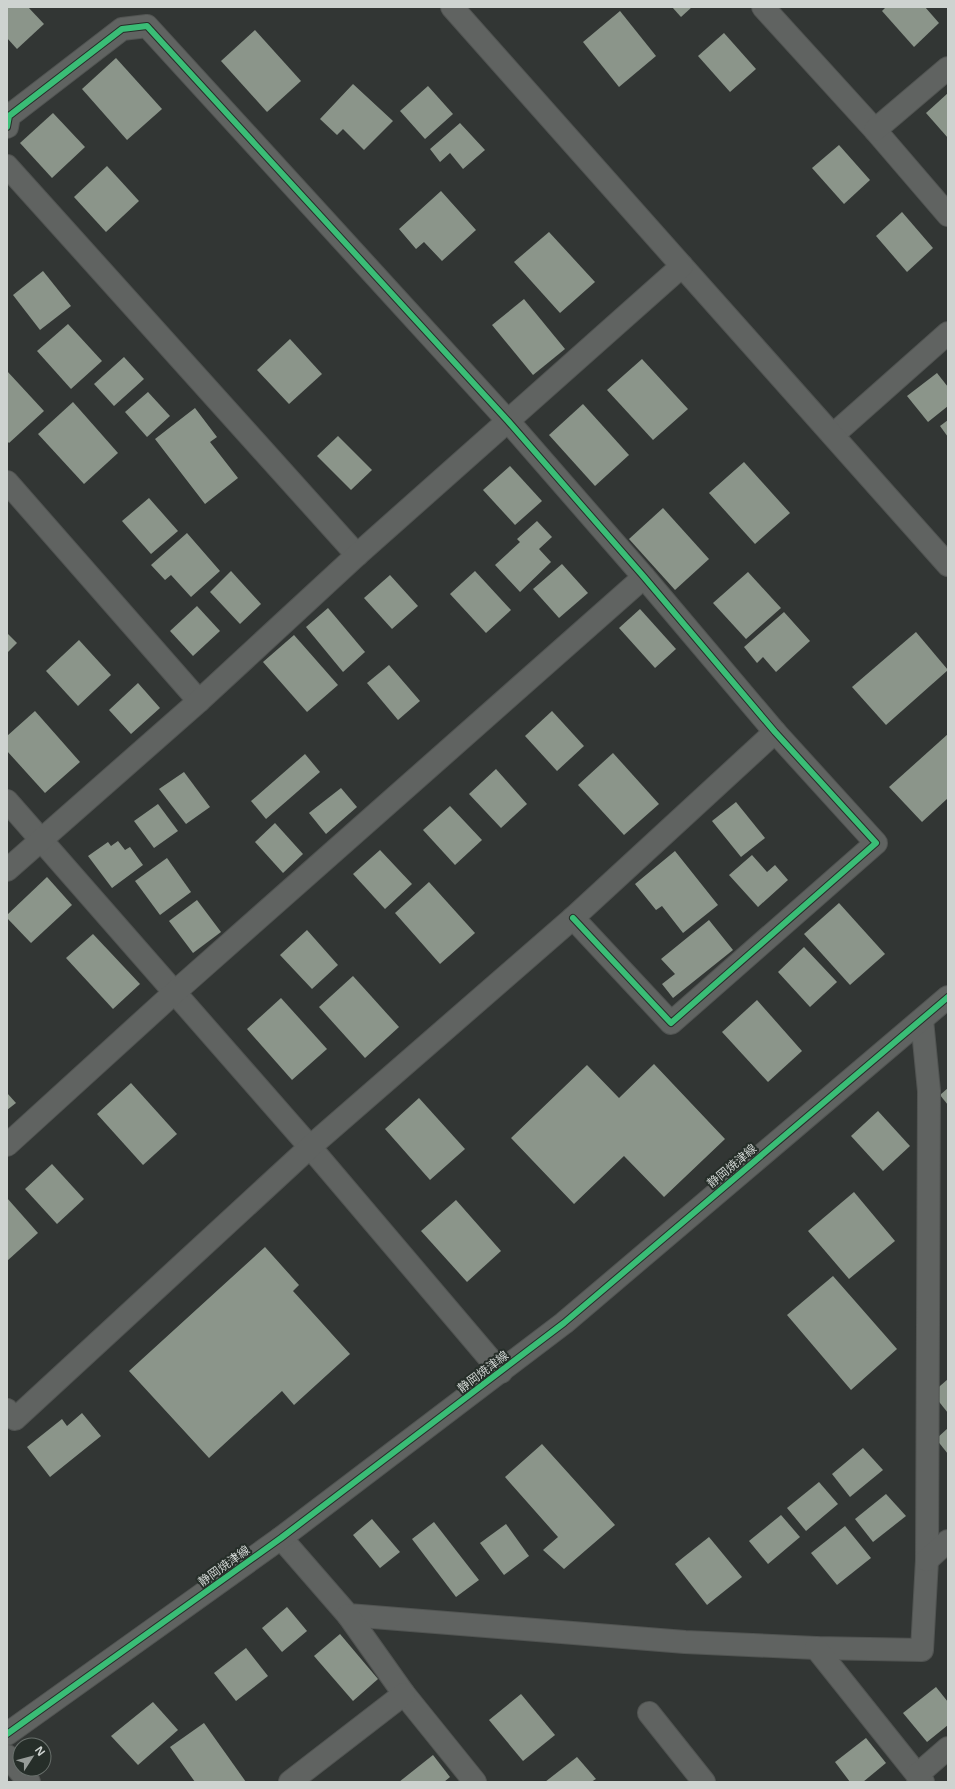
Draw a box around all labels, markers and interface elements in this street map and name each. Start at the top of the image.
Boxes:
street label: 静岡焼津線 [703,1140,760,1191]
street label: 静岡焼津線 [454,1347,512,1396]
street label: 静岡焼津線 [194,1541,253,1590]
north arrow [12,1737,52,1777]
text: N [32,1743,49,1759]

